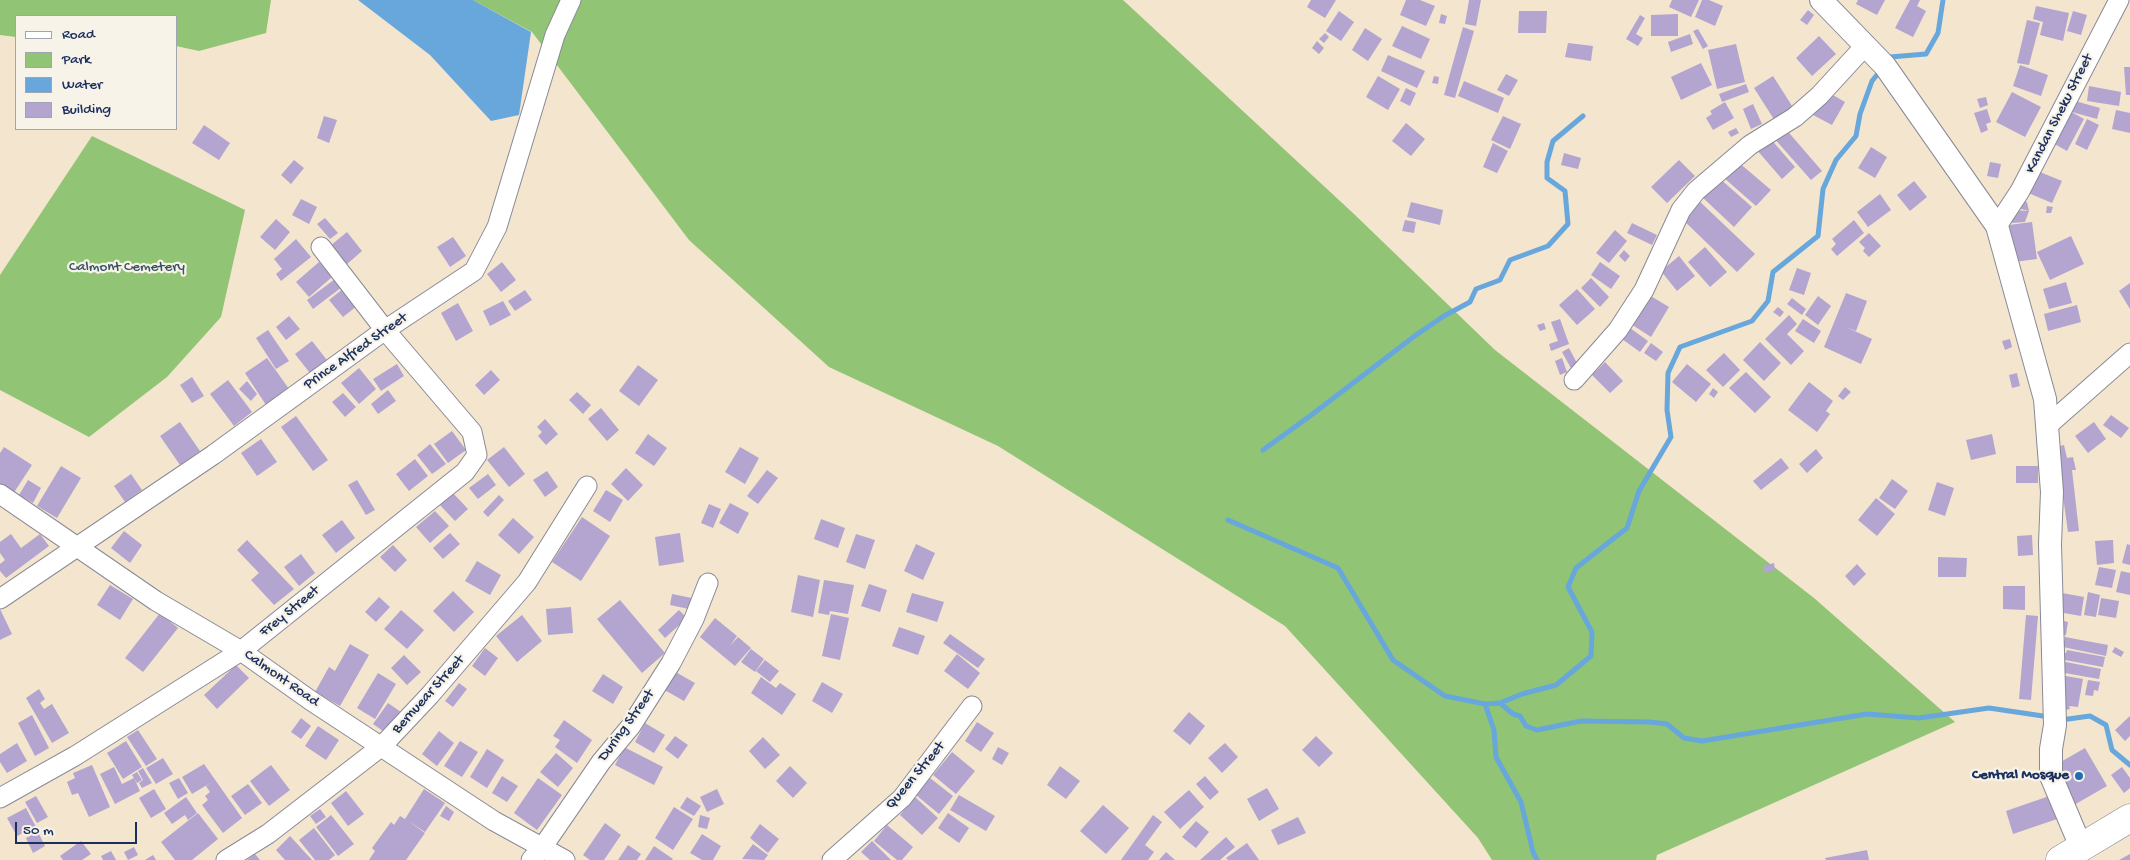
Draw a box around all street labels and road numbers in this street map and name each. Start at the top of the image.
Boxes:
street label: Kandan Sheku Street [2022,51,2098,177]
street label: Prince Alfred Street [301,309,411,395]
street label: Frey Street [256,582,324,642]
street label: Calmont Road [240,646,322,712]
street label: Bernuear Street [389,652,469,738]
street label: During Street [595,686,659,766]
street label: Queen Street [882,738,950,814]

